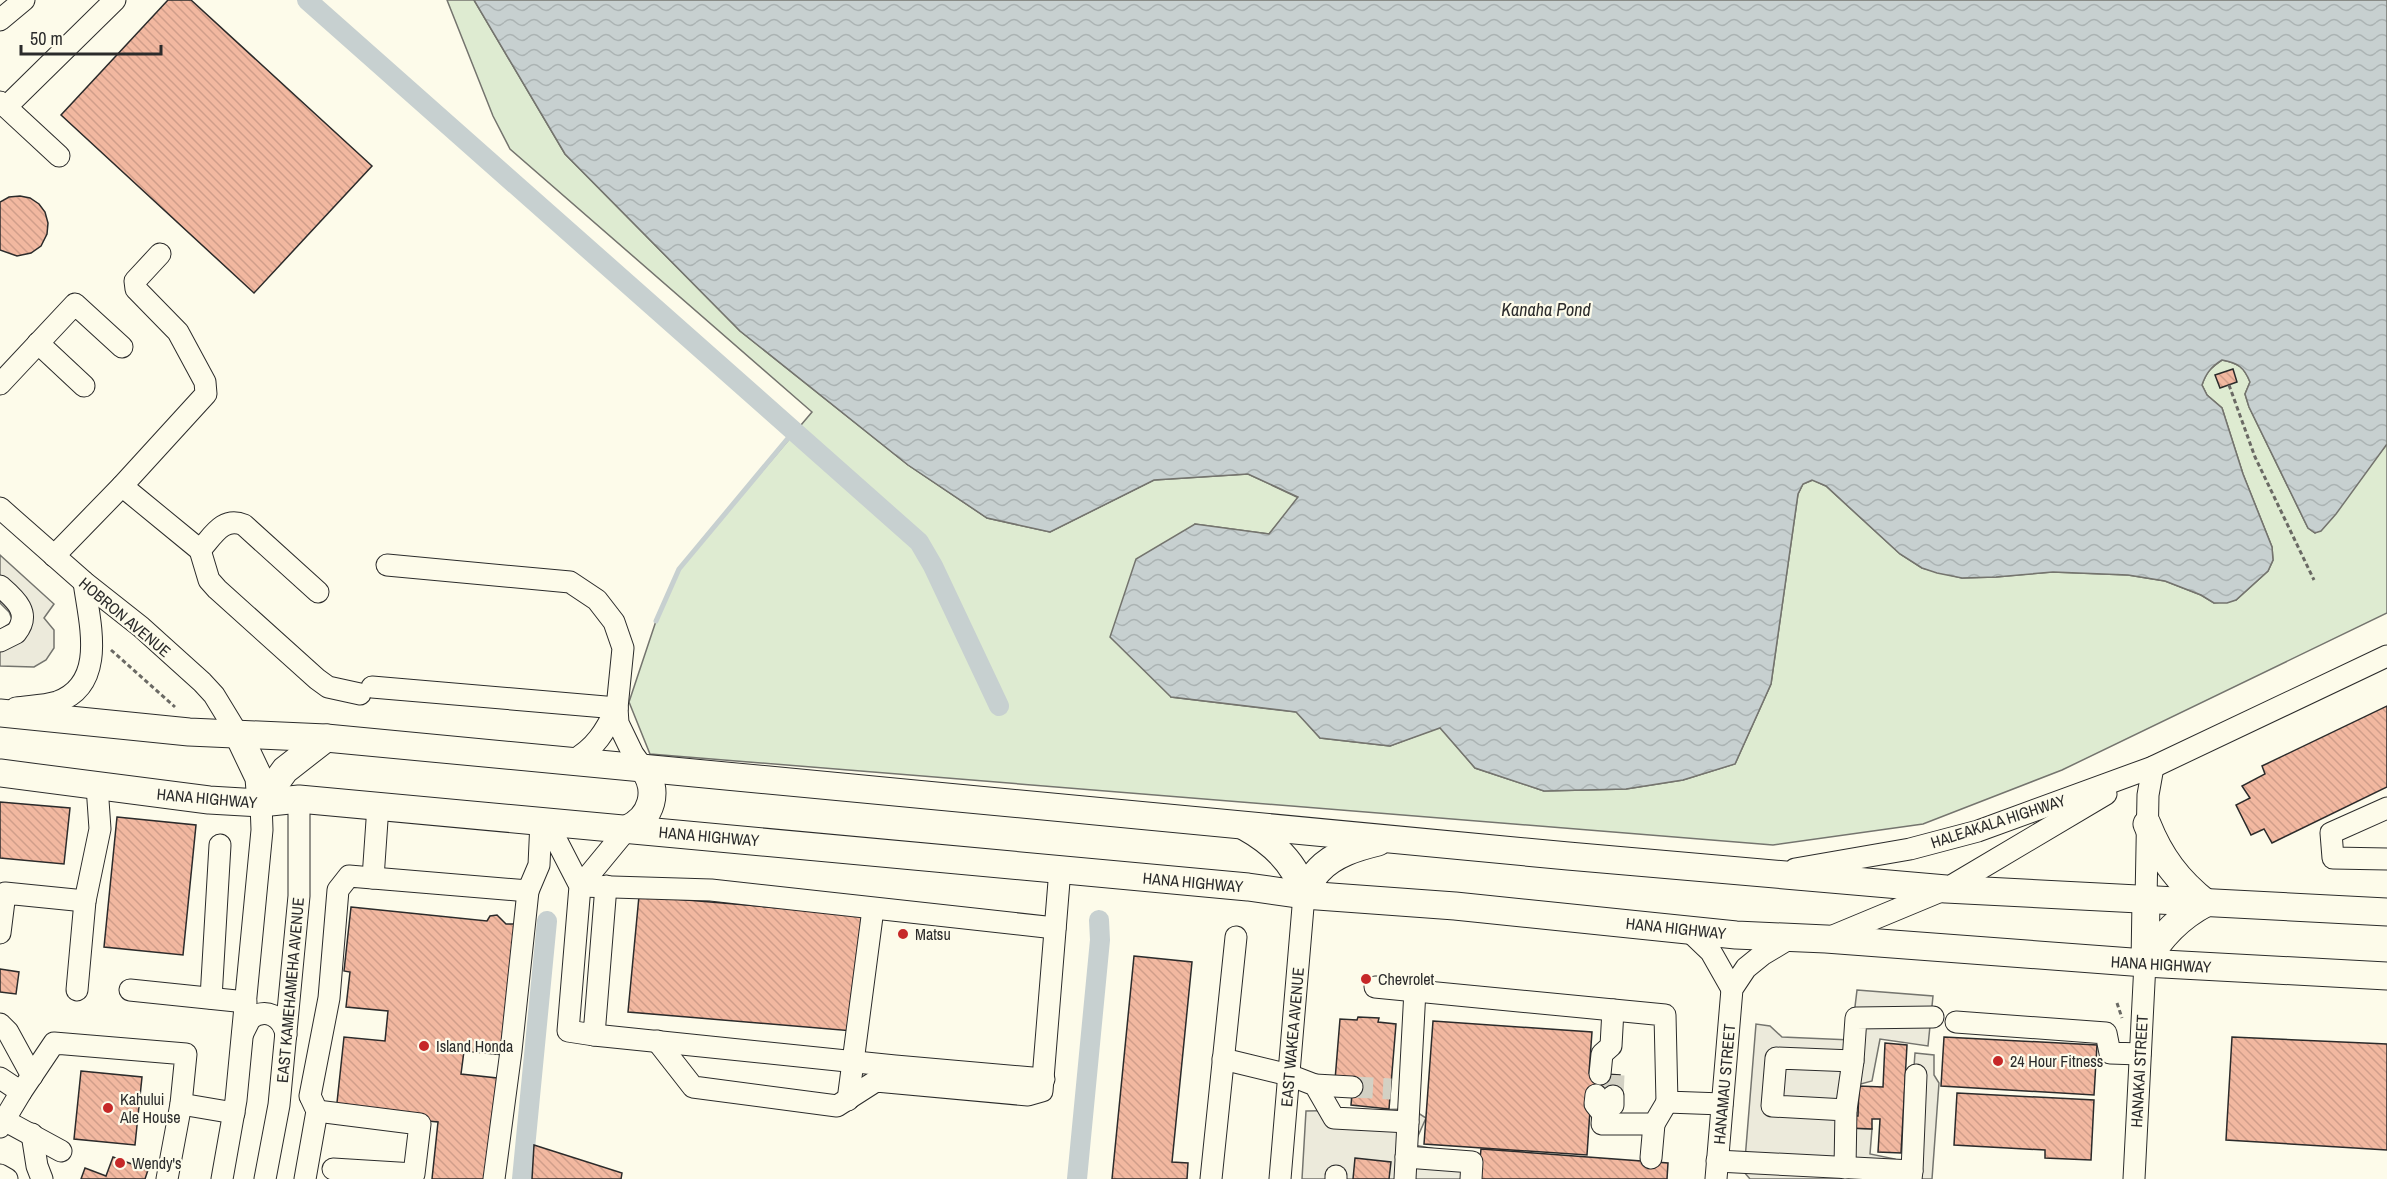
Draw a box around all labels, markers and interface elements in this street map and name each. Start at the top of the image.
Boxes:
scale bar [21,18,160,56]
text: 50 m [30,26,63,51]
water label: Kanaha Pond [1501,297,1592,322]
street label: HOBRON AVENUE [74,572,176,662]
street label: HANA HIGHWAY [156,783,258,813]
street label: HALEAKALA HIGHWAY [1928,789,2069,853]
street label: HANA HIGHWAY [658,821,760,851]
street label: HANA HIGHWAY [1142,867,1244,897]
street label: EAST KAMEHAMEHA AVENUE [271,896,309,1084]
street label: HANA HIGHWAY [1625,912,1727,944]
place label: Matsu [915,923,951,945]
marker: Matsu [896,927,910,941]
street label: HANA HIGHWAY [2110,950,2212,978]
street label: EAST WAKEA AVENUE [1275,966,1309,1108]
place label: Chevrolet [1378,968,1434,990]
marker: Chevrolet [1359,972,1373,986]
street label: HANAKAI STREET [2125,1014,2153,1128]
street label: HANAMAU STREET [1708,1023,1740,1145]
place label: Island Honda [436,1035,514,1057]
marker: Island Honda [417,1039,431,1053]
place label: 24 Hour Fitness [2010,1050,2103,1072]
marker: 24 Hour Fitness [1991,1054,2005,1068]
place label: Kahului Ale House [119,1088,181,1128]
marker: Kahului Ale House [101,1101,115,1115]
place label: Wendy's [132,1152,182,1174]
marker: Wendy's [113,1156,127,1170]

